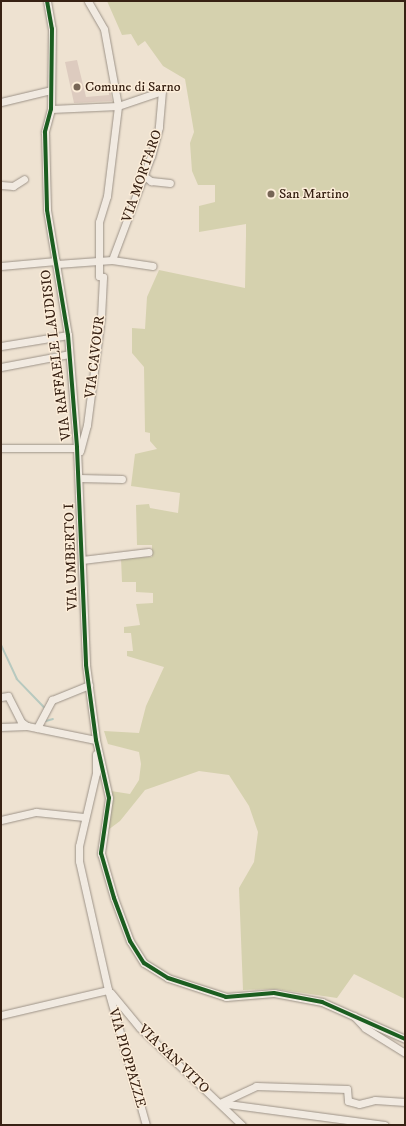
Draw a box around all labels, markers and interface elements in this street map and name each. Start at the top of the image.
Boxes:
place label: Comune di Sarno [85,79,181,95]
marker: Comune di Sarno [72,82,82,92]
street label: VIA MORTARO [118,128,166,224]
place label: San Martino [279,186,349,202]
marker: San Martino [266,189,276,199]
street label: VIA RAFFAELE LAUDISIO [37,269,75,441]
street label: VIA CAVOUR [82,315,108,399]
street label: VIA UMBERTO I [61,503,81,611]
street label: VIA PIOPPAZZE [105,1006,149,1110]
street label: VIA SAN VITO [135,1021,213,1097]

